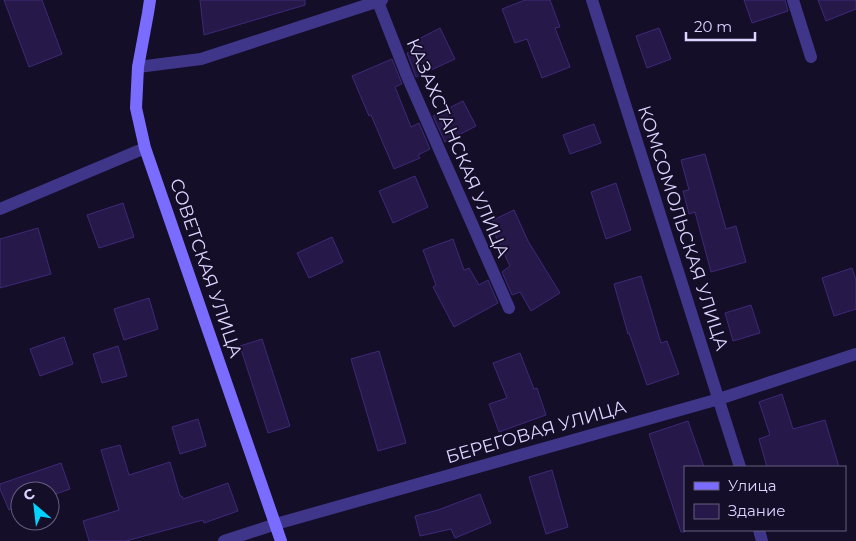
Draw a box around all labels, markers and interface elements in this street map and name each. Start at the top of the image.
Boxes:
scale bar [686,10,755,42]
text: 20 m [694,17,732,36]
street label: КАЗАХСТАНСКАЯ УЛИЦА [402,35,514,262]
street label: КОМСОМОЛЬСКАЯ УЛИЦА [633,103,733,354]
street label: СОВЕТСКАЯ УЛИЦА [165,176,247,361]
street label: БЕРЕГОВАЯ УЛИЦА [443,396,629,468]
legend [684,466,846,531]
text: Улица [728,476,776,495]
north arrow [10,481,60,531]
text: С [20,484,38,505]
text: Здание [728,501,786,520]

